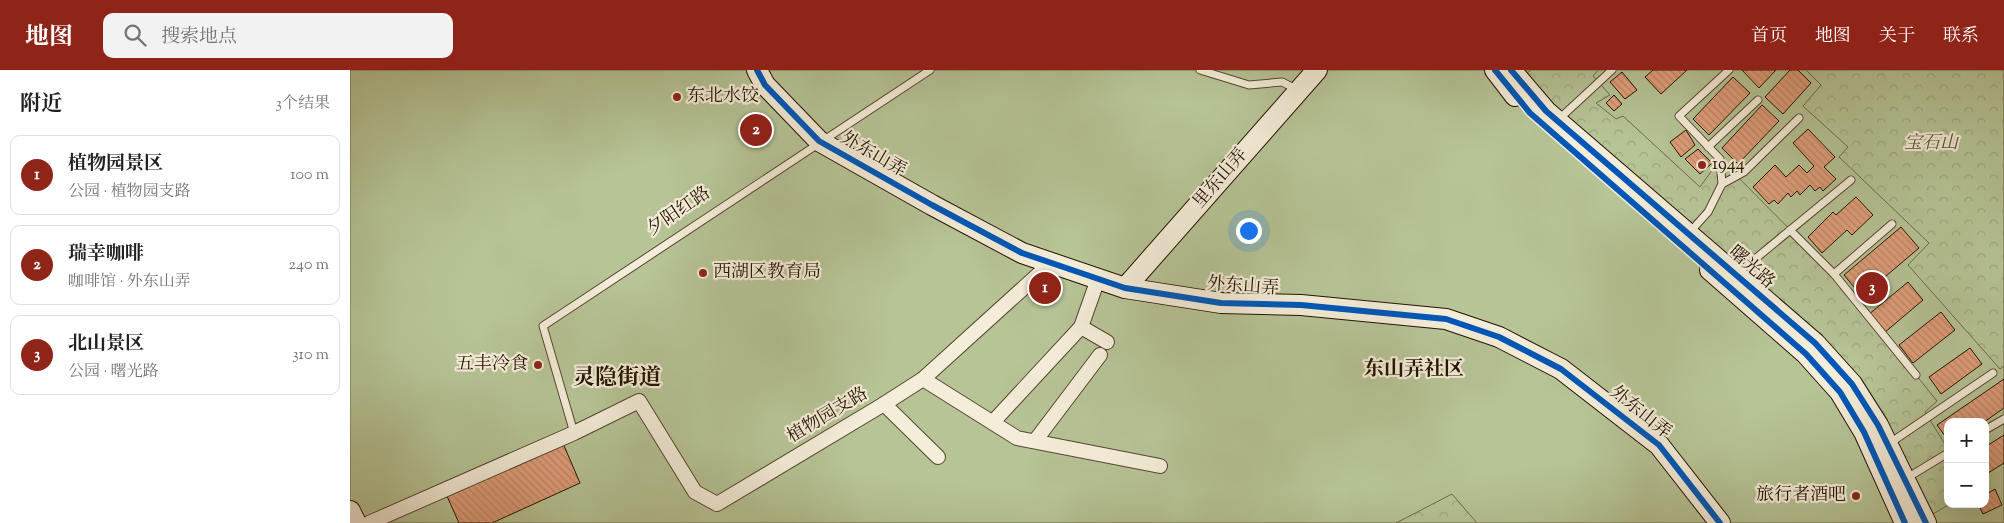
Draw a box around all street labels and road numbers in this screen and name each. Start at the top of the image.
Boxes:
street label: 外东山弄 [835,126,911,184]
street label: 里东山弄 [1188,143,1254,215]
street label: 夕阳红路 [642,181,716,243]
street label: 曙光路 [1722,240,1780,296]
street label: 外东山弄 [1206,272,1280,302]
street label: 外东山弄 [1604,380,1676,446]
street label: 植物园支路 [783,382,873,450]

